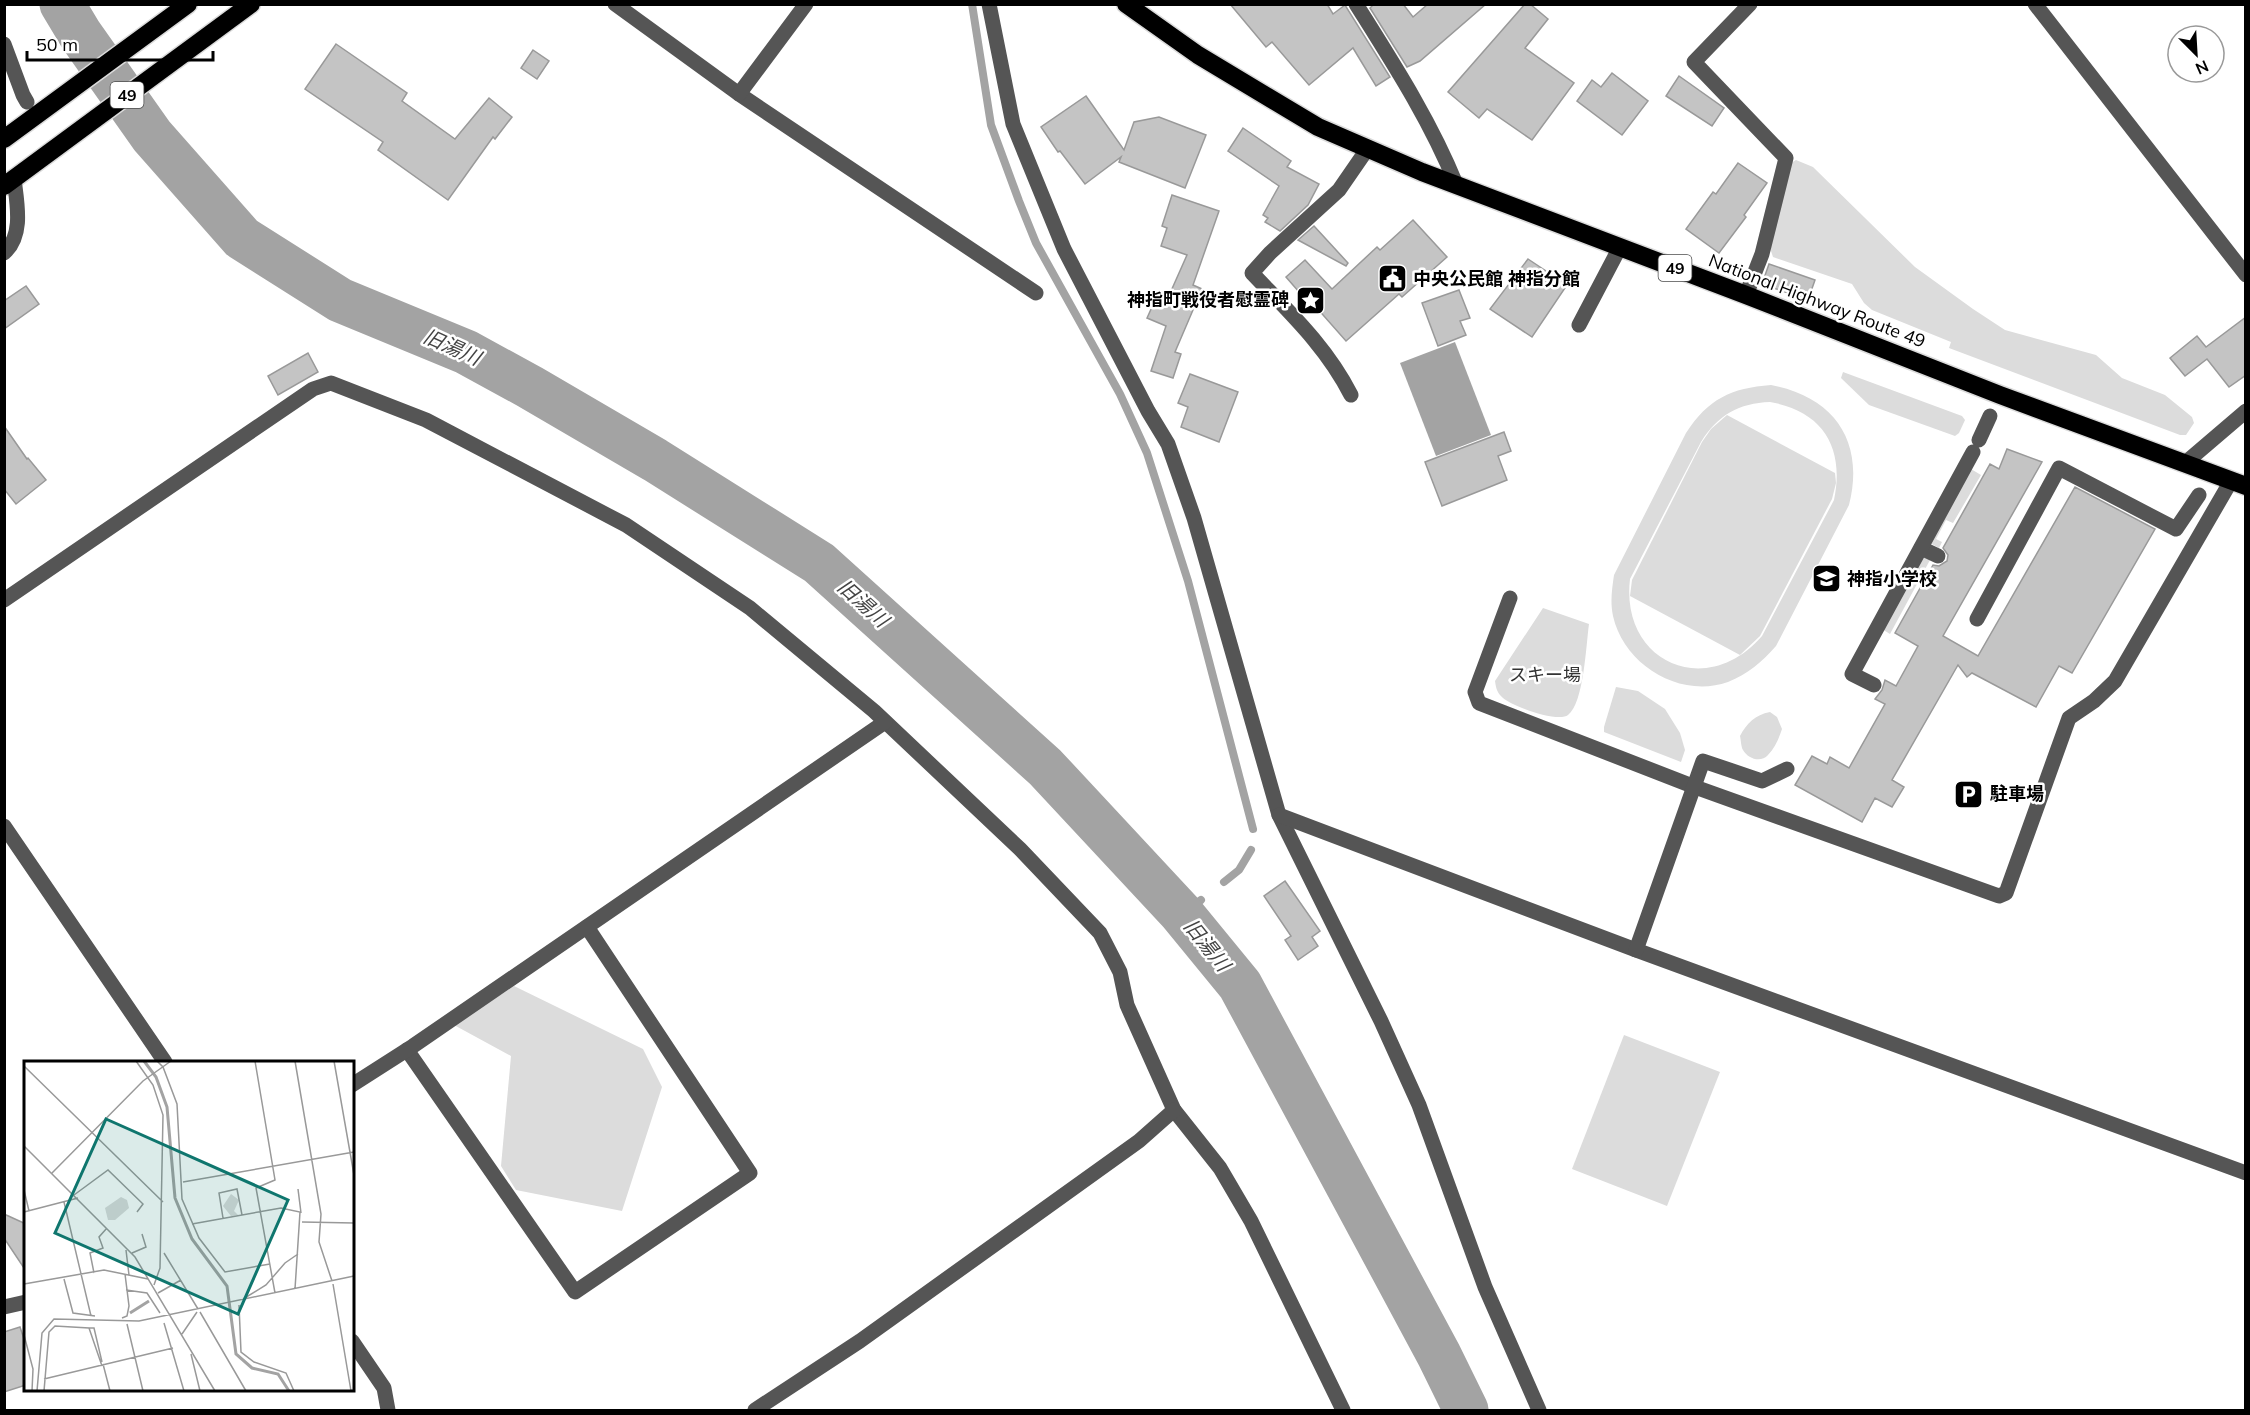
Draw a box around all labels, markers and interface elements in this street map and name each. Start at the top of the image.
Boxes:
scale bar [27,24,213,62]
north arrow [2166,24,2226,84]
text: 50 m [36,33,78,56]
text: N [2193,56,2212,79]
road number: 49 [110,82,144,108]
street label: National Highway Route 49 [1705,249,1929,353]
road number: 49 [1658,255,1692,281]
public building icon: 中央公民館 神指分館 [1376,263,1408,295]
place label: 中央公民館 神指分館 [1413,267,1580,290]
place icon: 神指町戦役者慰霊碑 [1294,284,1326,316]
place label: 神指町戦役者慰霊碑 [1127,288,1289,311]
water label: 旧湯川 [420,323,487,371]
school or university icon: 神指小学校 [1810,563,1842,595]
place label: 神指小学校 [1847,567,1937,590]
water label: 旧湯川 [833,573,895,633]
park label: スキー場 [1509,663,1581,686]
parking icon: 駐車場 [1953,778,1985,810]
place label: 駐車場 [1990,782,2044,805]
water label: 旧湯川 [1179,914,1237,977]
inset map [24,1061,354,1391]

